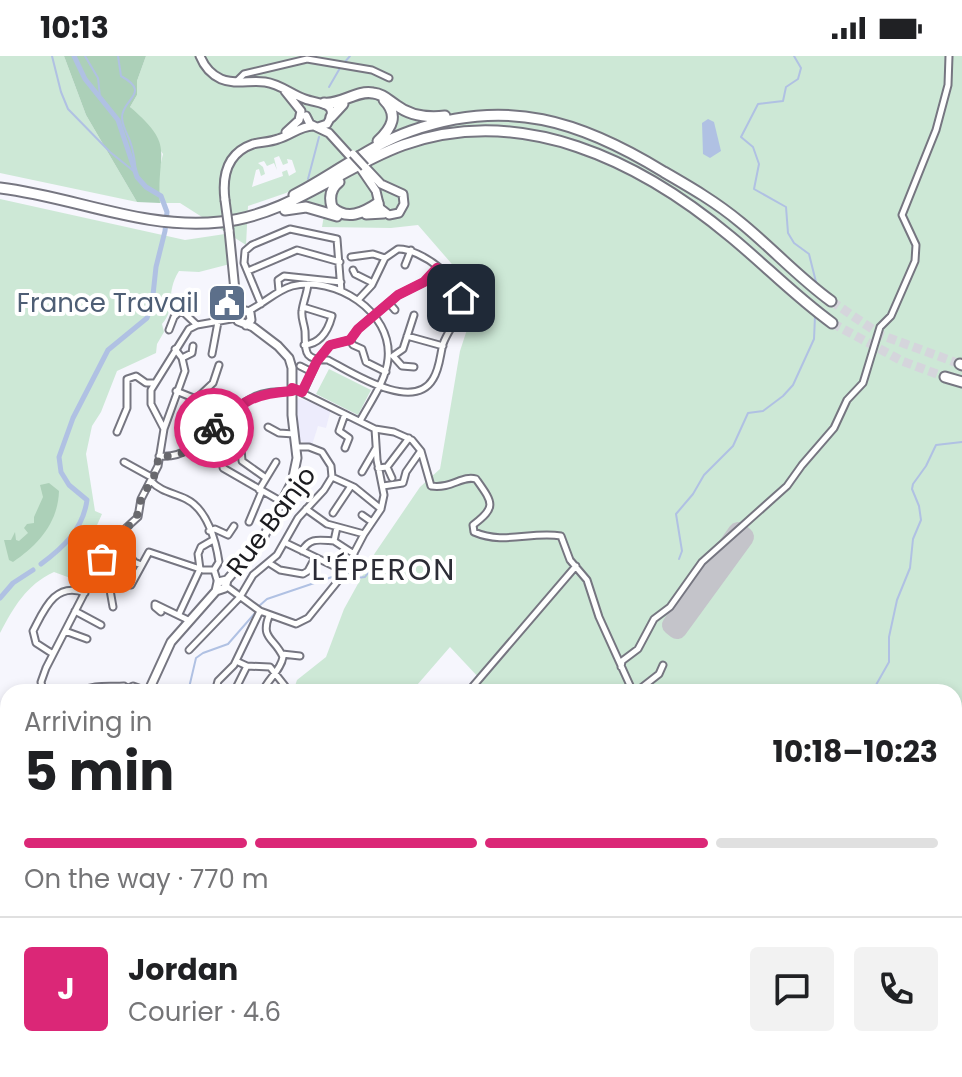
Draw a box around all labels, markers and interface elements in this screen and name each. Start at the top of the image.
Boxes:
text: 10:13 [40,6,109,49]
pin [427,264,495,332]
icon: home [439,276,483,320]
public building icon: France Travail [206,282,248,324]
place label: France Travail [17,285,199,321]
courier [174,388,254,468]
icon: bike [192,406,236,450]
street label: Rue Banjo [218,459,324,583]
pin [68,525,136,593]
icon: bag [80,537,124,581]
district label: L'ÉPERON [312,548,456,591]
text: Arriving in [24,704,153,740]
text: 10:18–10:23 [772,730,938,773]
text: 5 min [24,735,174,808]
text: On the way · 770 m [24,861,269,897]
button: chat [750,947,834,1031]
button: phone [854,947,938,1031]
text: Jordan [128,948,238,991]
text: J [57,967,75,1010]
text: Courier · 4.6 [128,994,281,1030]

